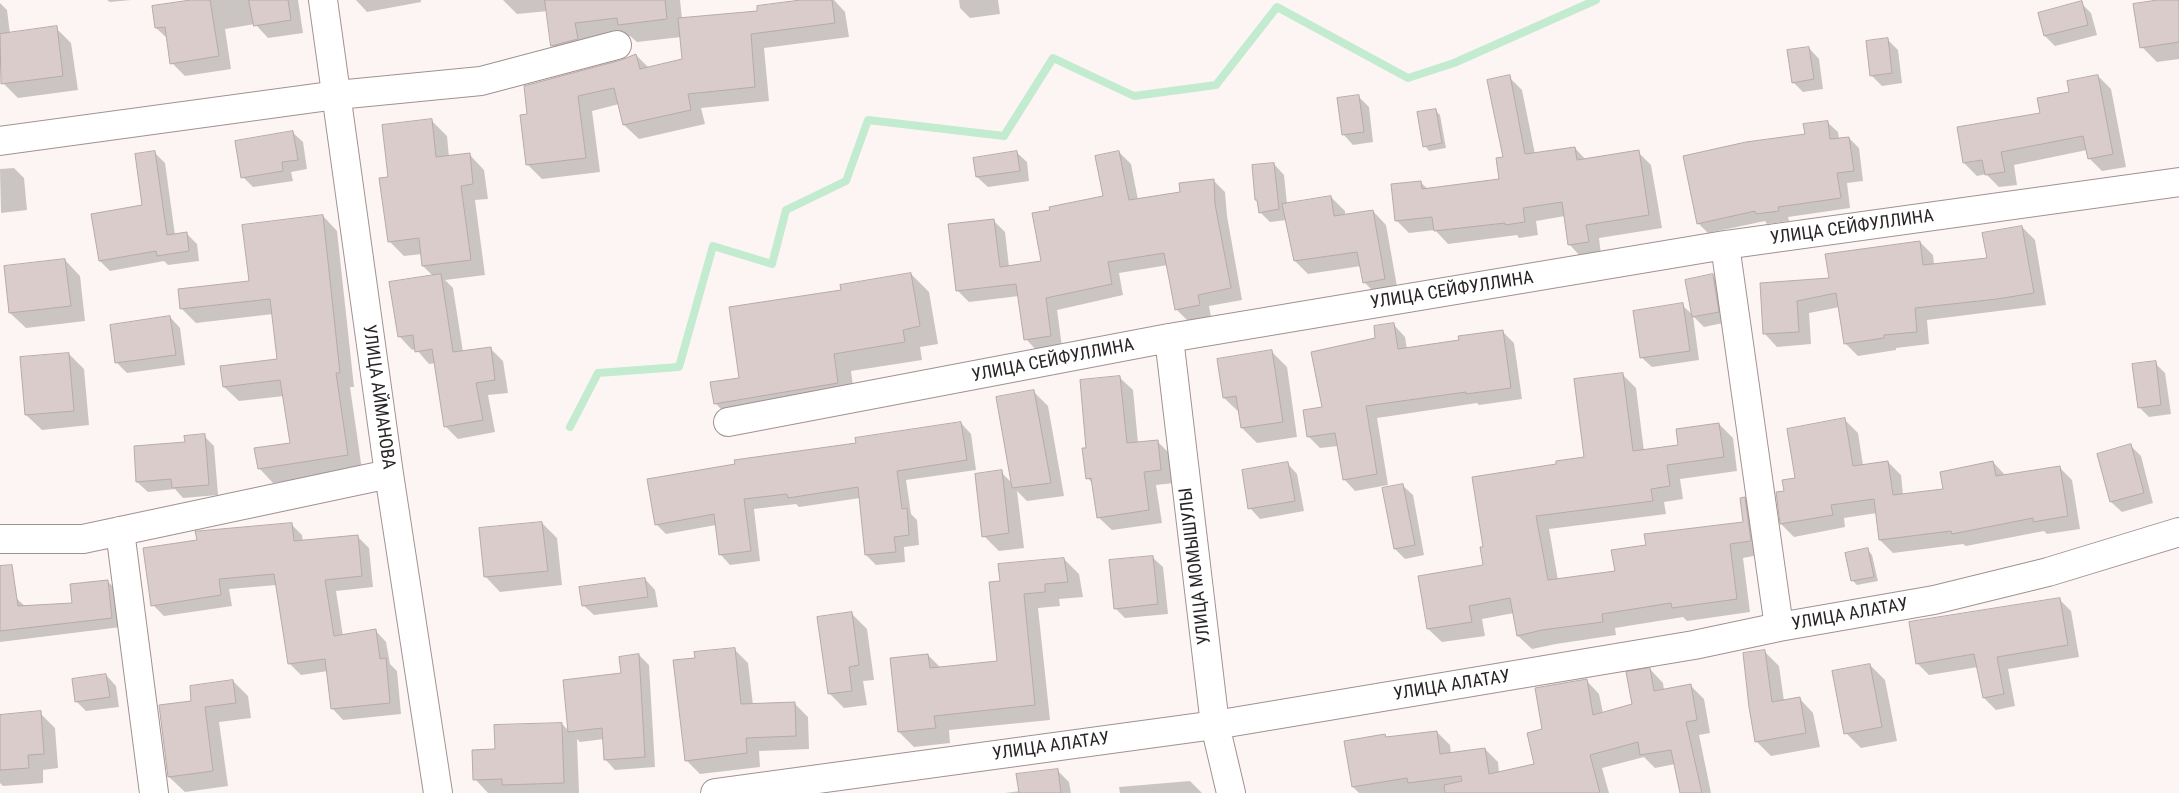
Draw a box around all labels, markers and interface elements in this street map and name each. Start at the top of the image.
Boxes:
street label: УЛИЦА СЕЙФУЛЛИНА [1769,206,1935,250]
street label: УЛИЦА СЕЙФУЛЛИНА [1369,267,1535,315]
street label: УЛИЦА АЙМАНОВА [357,323,399,471]
street label: УЛИЦА СЕЙФУЛЛИНА [970,335,1136,387]
street label: УЛИЦА МОМЫШУЛЫ [1176,486,1216,646]
street label: УЛИЦА АЛАТАУ [1790,594,1910,636]
street label: УЛИЦА АЛАТАУ [1392,666,1512,706]
street label: УЛИЦА АЛАТАУ [991,728,1111,766]

